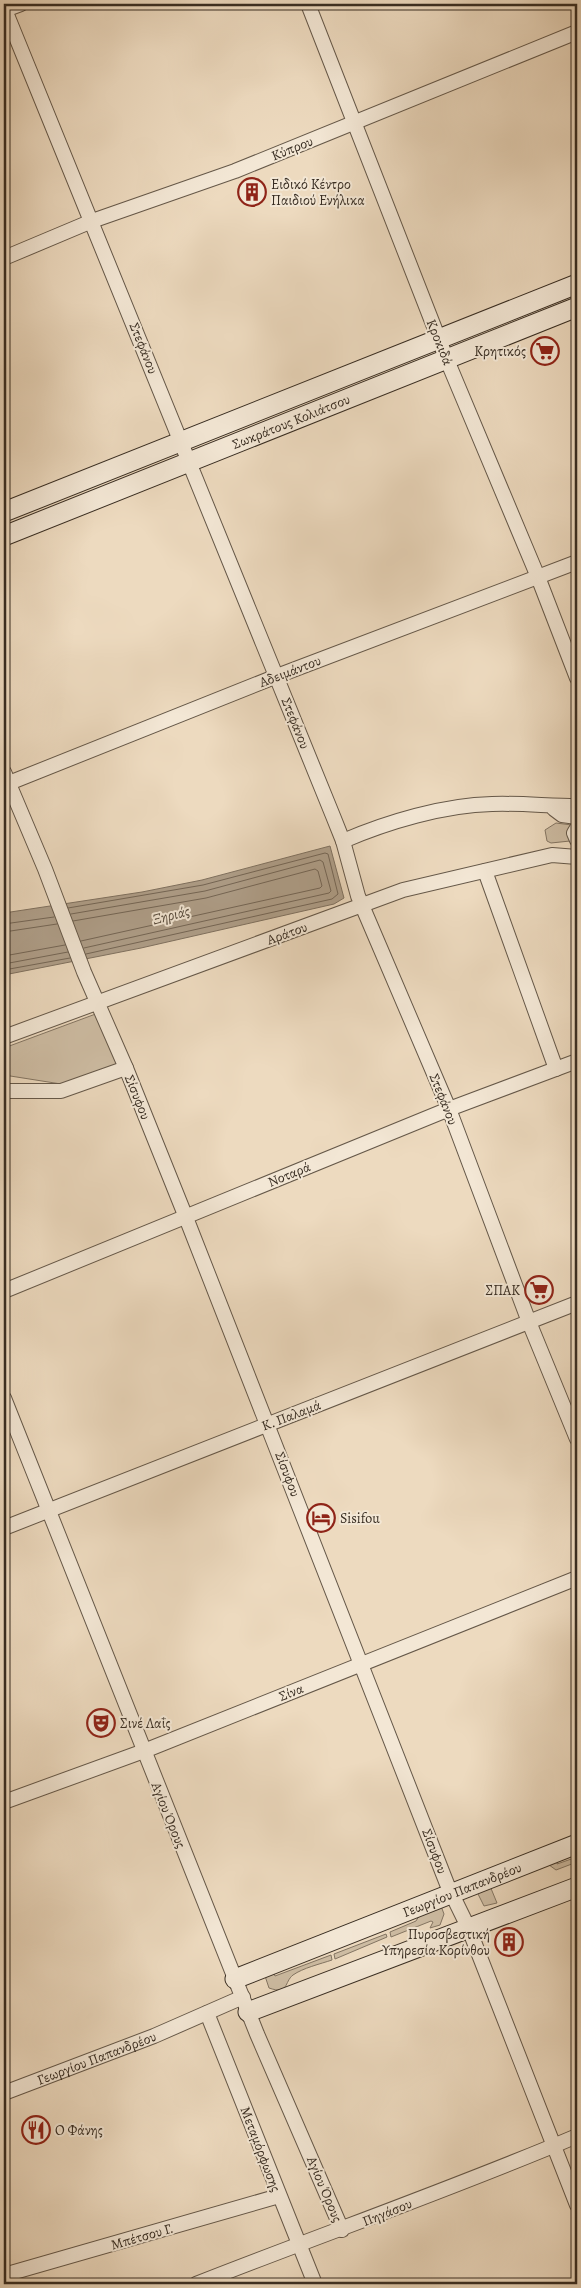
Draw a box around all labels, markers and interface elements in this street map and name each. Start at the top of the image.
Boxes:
street label: Κύπρου [268,132,316,165]
place label: Ειδικό Κέντρο Παιδιού Ενήλικα [271,175,365,210]
building icon: Ειδικό Κέντρο Παιδιού Ενήλικα [237,177,267,207]
street label: Κροκιδά [422,316,458,369]
street label: Στεφάνου [125,320,162,377]
supermarket icon: Κρητικός [530,336,560,366]
place label: Κρητικός [474,342,526,361]
street label: Σωκράτους Κολιάτσου [229,390,353,454]
street label: Αδειμάντου [256,651,324,692]
street label: Στεφάνου [277,695,314,752]
water label: Ξηριάς [150,901,192,929]
street label: Αράτου [263,917,310,950]
street label: Στεφάνου [425,1071,462,1128]
street label: Σίσυφου [120,1072,155,1122]
street label: Νοταρά [265,1157,314,1192]
supermarket icon: ΣΠΑΚ [524,1275,554,1305]
place label: ΣΠΑΚ [485,1281,520,1300]
street label: Κ. Παλαμά [259,1395,324,1435]
street label: Σίσυφου [270,1449,305,1499]
hotel icon: Sisifou [306,1503,336,1533]
place label: Sisifou [340,1509,380,1528]
street label: Σίνα [276,1679,307,1706]
theatre icon: Σινέ Λαΐς [86,1708,116,1738]
place label: Σινέ Λαΐς [120,1714,170,1733]
street label: Αγίου Όρους [146,1778,190,1851]
street label: Σίσυφου [417,1826,452,1876]
street label: Γεωργίου Παπανδρέου [400,1858,524,1922]
place label: Πυροσβεστική Υπηρεσία Κορίνθου [381,1925,490,1960]
building icon: Πυροσβεστική Υπηρεσία Κορίνθου [494,1927,524,1957]
street label: Γεωργίου Παπανδρέου [34,2027,159,2090]
street label: Μεταμόρφωσης [236,2104,286,2195]
restaurant icon: Ο Φάνης [21,2115,51,2145]
place label: Ο Φάνης [55,2121,103,2140]
street label: Αγίου Όρους [302,2152,347,2225]
street label: Πηγάσου [360,2194,415,2231]
street label: Μπέτσου Γ. [109,2219,176,2254]

